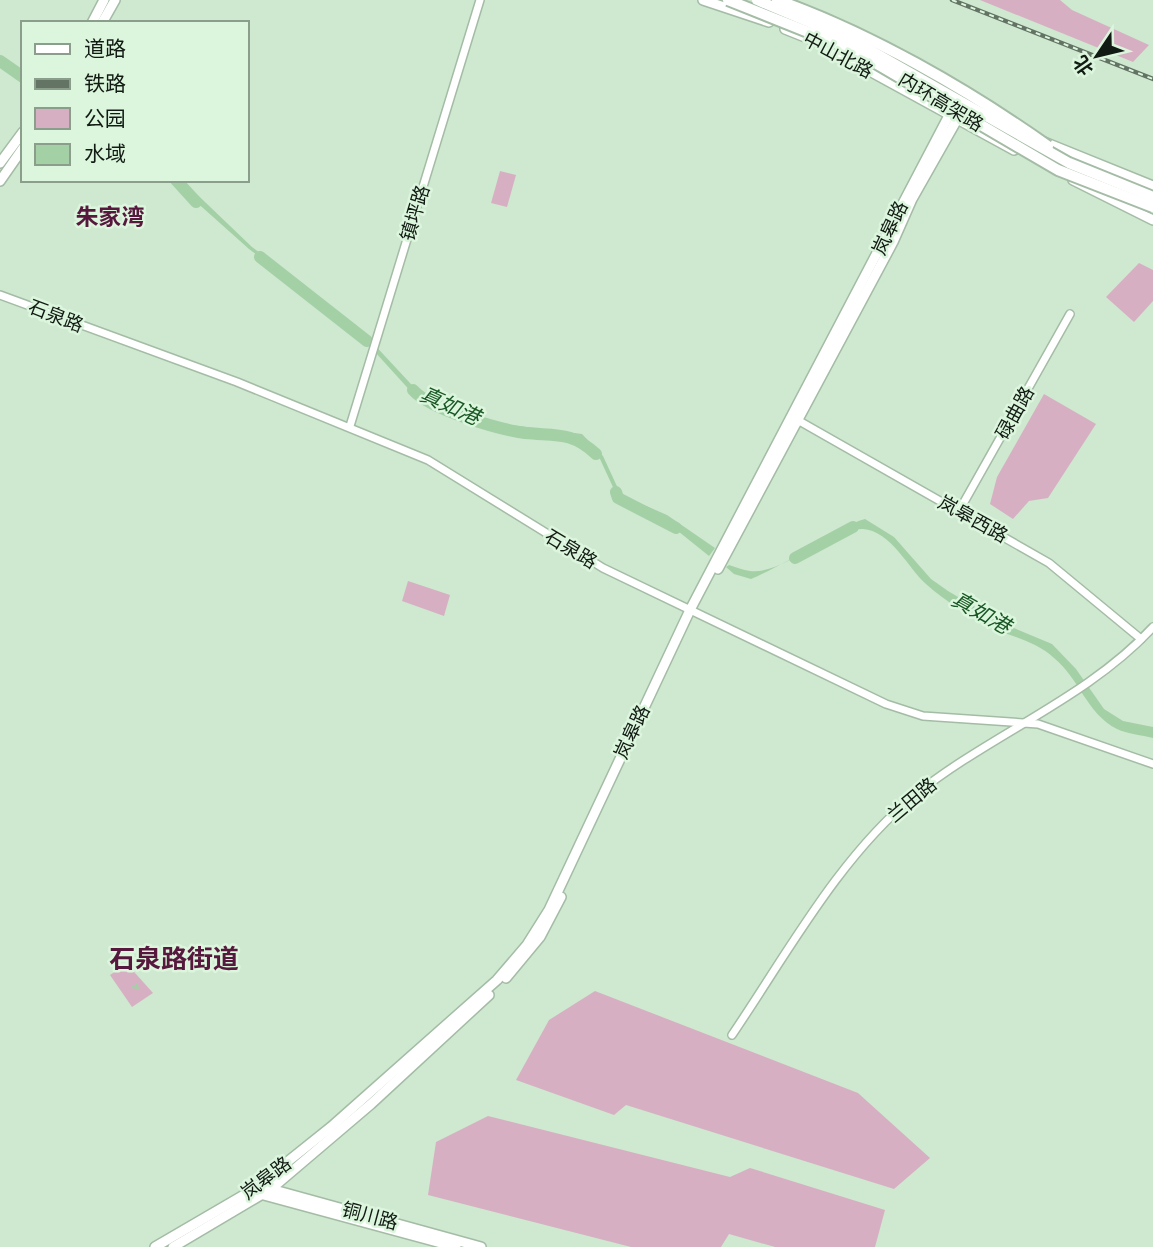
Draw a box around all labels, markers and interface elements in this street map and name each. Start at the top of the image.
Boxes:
legend [21,21,248,182]
north arrow [1062,21,1132,91]
street label: 中山北路 [799,27,877,83]
text: 道路 [84,36,126,62]
text: 北 [1069,51,1098,80]
street label: 内环高架路 [894,68,988,136]
text: 铁路 [84,71,126,97]
text: 公园 [84,106,126,132]
text: 水域 [84,141,126,167]
street label: 镇坪路 [396,182,434,244]
street label: 岚皋路 [868,197,912,259]
district label: 朱家湾 [76,203,145,231]
street label: 石泉路 [25,295,87,337]
water label: 真如港 [416,381,487,432]
street label: 碌曲路 [991,382,1039,444]
street label: 岚皋西路 [934,491,1012,547]
street label: 石泉路 [541,524,601,574]
water label: 真如港 [947,586,1017,641]
street label: 岚皋路 [610,701,654,763]
street label: 兰田路 [883,773,941,827]
district label: 石泉路街道 [109,944,239,975]
street label: 岚皋路 [236,1152,296,1204]
street label: 铜川路 [339,1198,401,1234]

